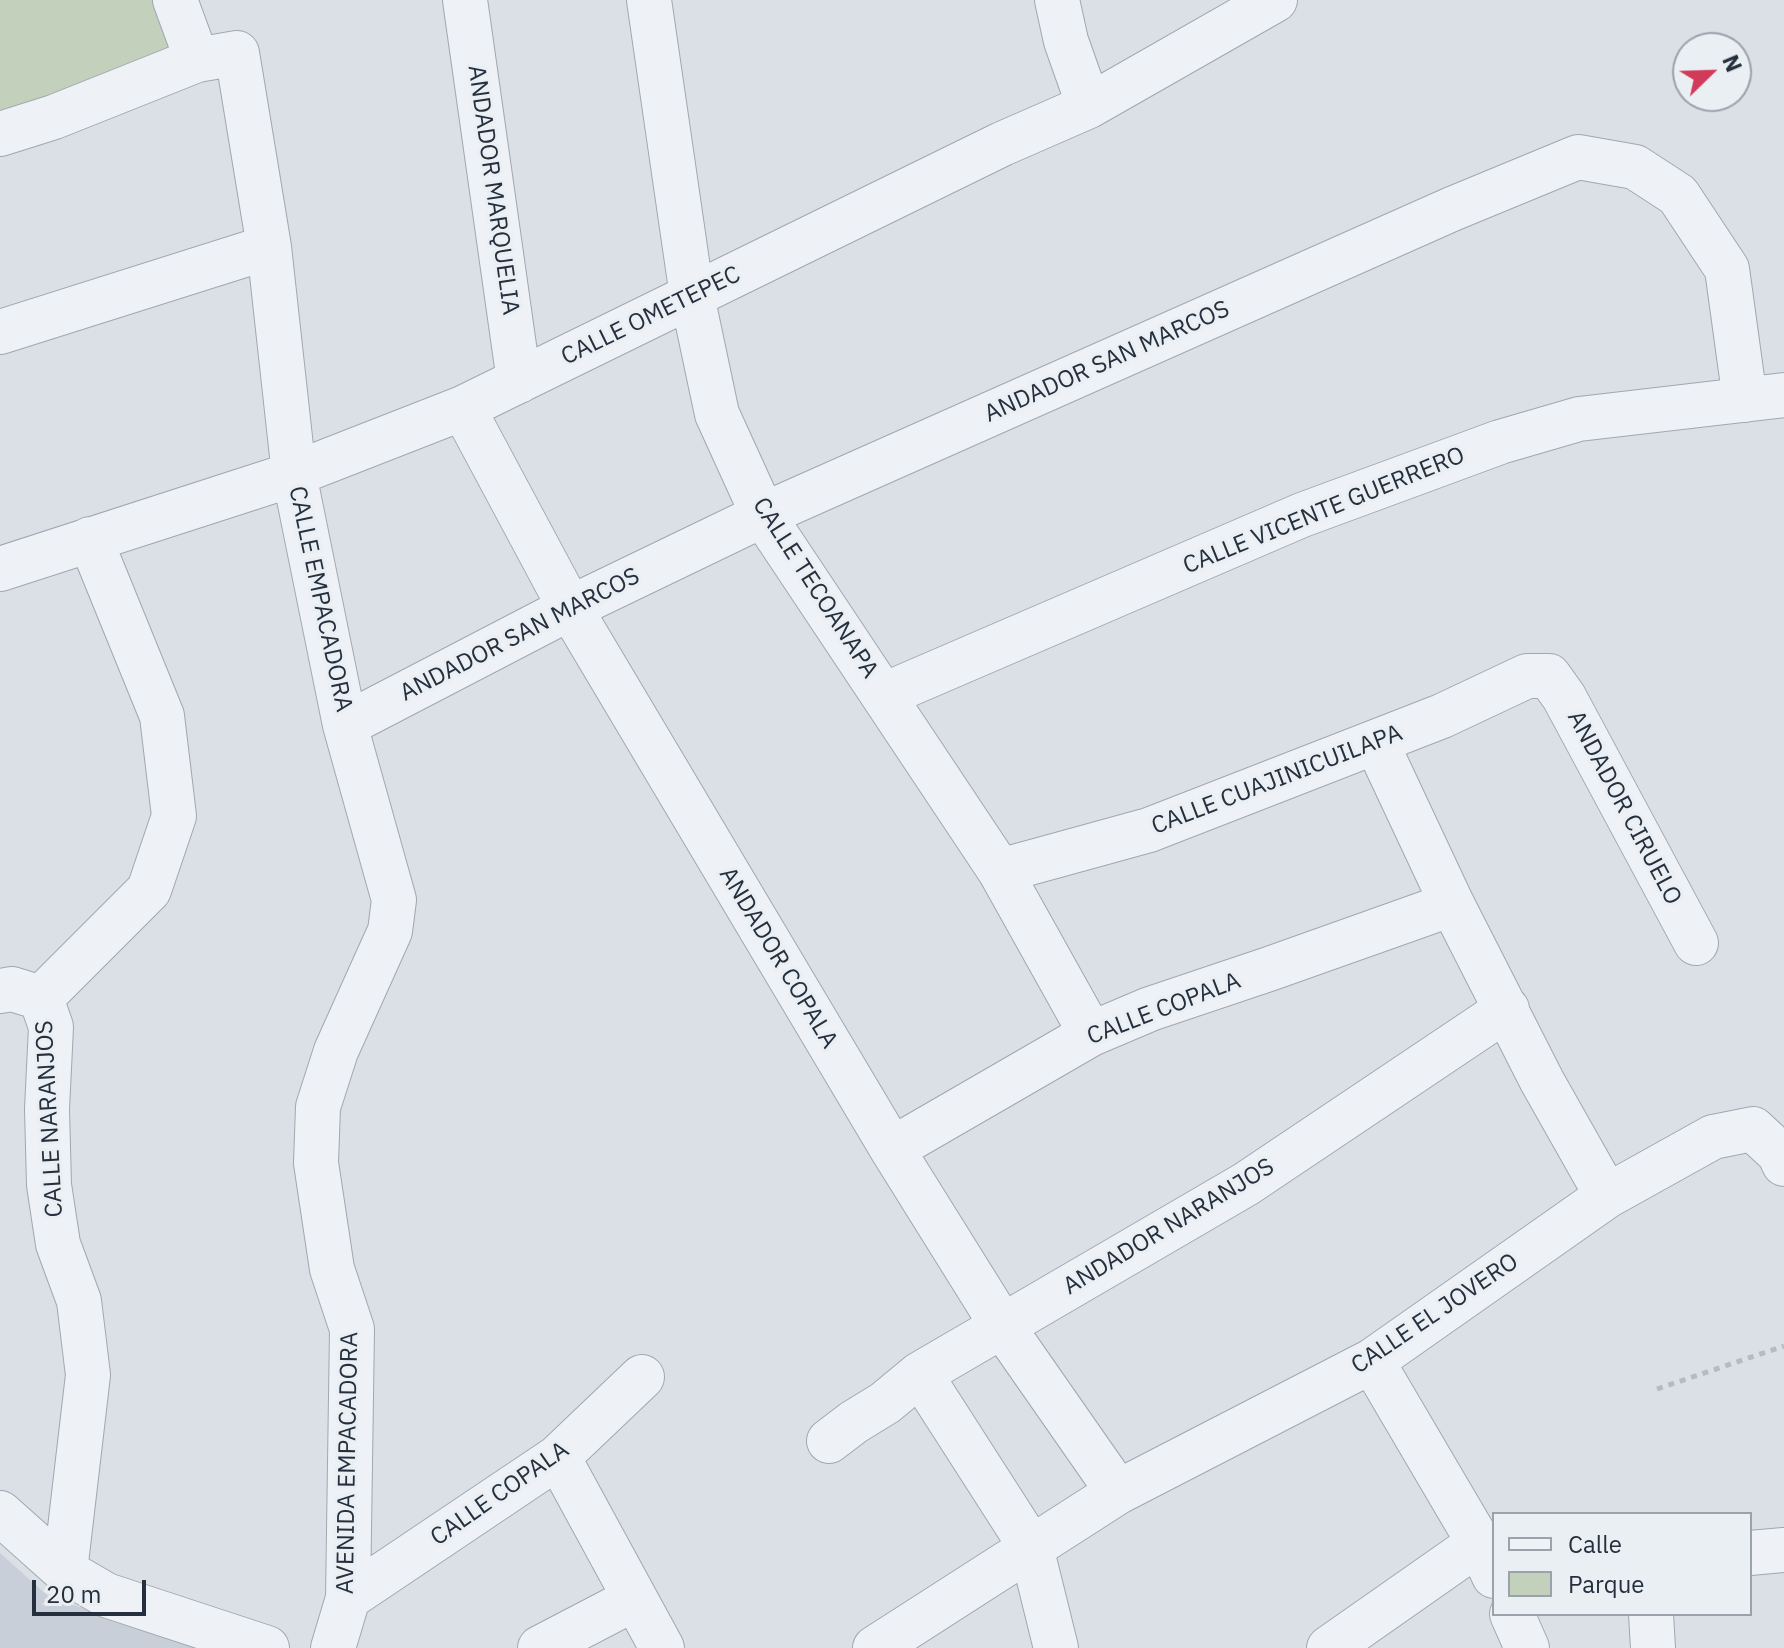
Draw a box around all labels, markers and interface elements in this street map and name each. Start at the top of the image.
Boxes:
north arrow [1672,32,1752,112]
text: N [1716,50,1749,76]
street label: ANDADOR MARQUELIA [461,63,525,317]
street label: CALLE OMETEPEC [557,260,745,372]
street label: ANDADOR SAN MARCOS [980,295,1234,429]
street label: CALLE VICENTE GUERRERO [1179,441,1469,581]
street label: CALLE EMPACADORA [282,483,358,715]
street label: CALLE TECOANAPA [746,492,884,684]
street label: ANDADOR SAN MARCOS [395,562,645,708]
street label: ANDADOR CIRUELO [1561,706,1687,910]
street label: CALLE CUAJINICUILAPA [1148,719,1406,841]
street label: ANDADOR COPALA [713,862,843,1054]
street label: CALLE COPALA [1083,966,1245,1052]
street label: CALLE NARANJOS [30,1020,70,1218]
street label: ANDADOR NARANJOS [1058,1153,1280,1301]
street label: CALLE EL JOVERO [1346,1247,1524,1381]
street label: AVENIDA EMPACADORA [331,1332,365,1594]
street label: CALLE COPALA [425,1436,575,1552]
legend [1492,1512,1752,1616]
text: Calle [1568,1528,1622,1560]
scale bar [36,1564,150,1614]
text: Parque [1568,1568,1645,1600]
text: 20 m [46,1578,101,1610]

